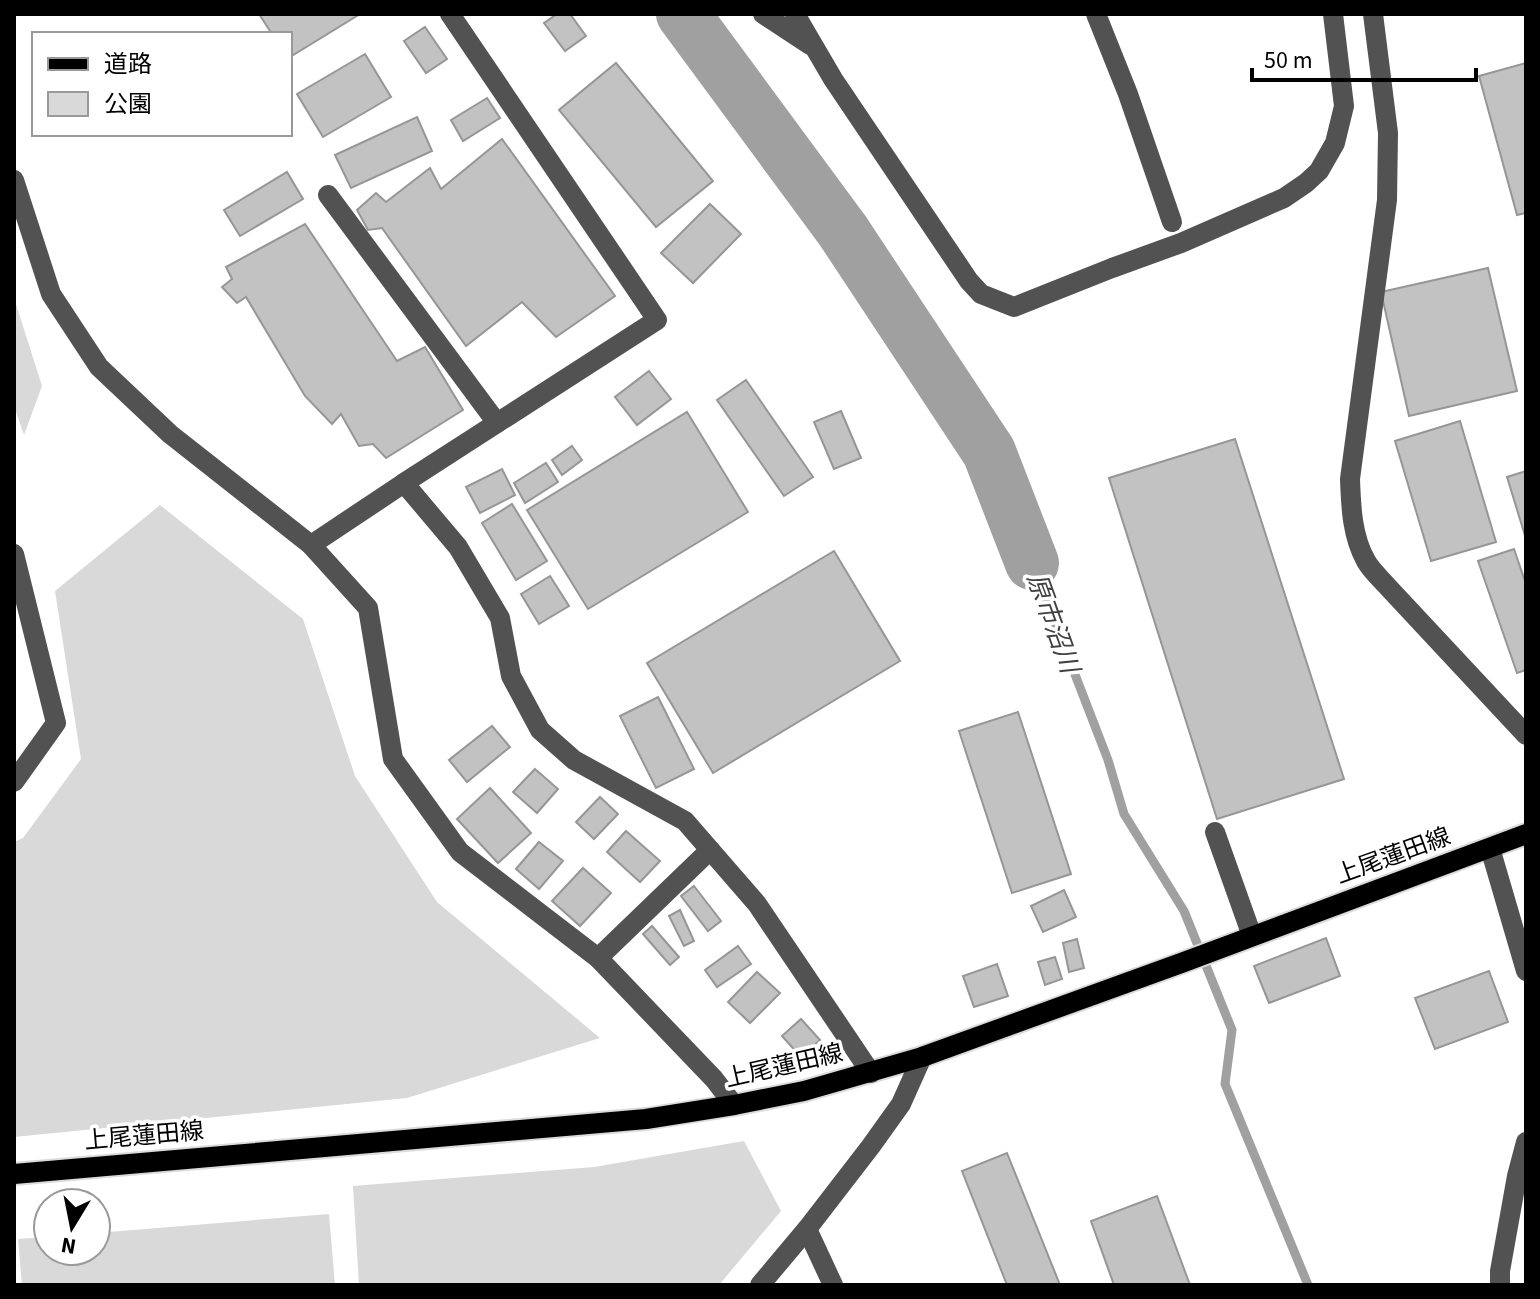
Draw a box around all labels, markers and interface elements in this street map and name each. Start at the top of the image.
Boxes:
legend [32,32,292,136]
scale bar [1252,32,1476,82]
text: 50 m [1264,43,1313,78]
text: 道路 [104,47,152,82]
text: 公園 [104,87,152,122]
water label: 原市沼川 [1018,568,1089,681]
street label: 上尾蓮田線 [1331,819,1455,893]
street label: 上尾蓮田線 [722,1035,846,1097]
street label: 上尾蓮田線 [83,1113,205,1159]
north arrow [32,1187,112,1267]
text: N [59,1229,79,1263]

